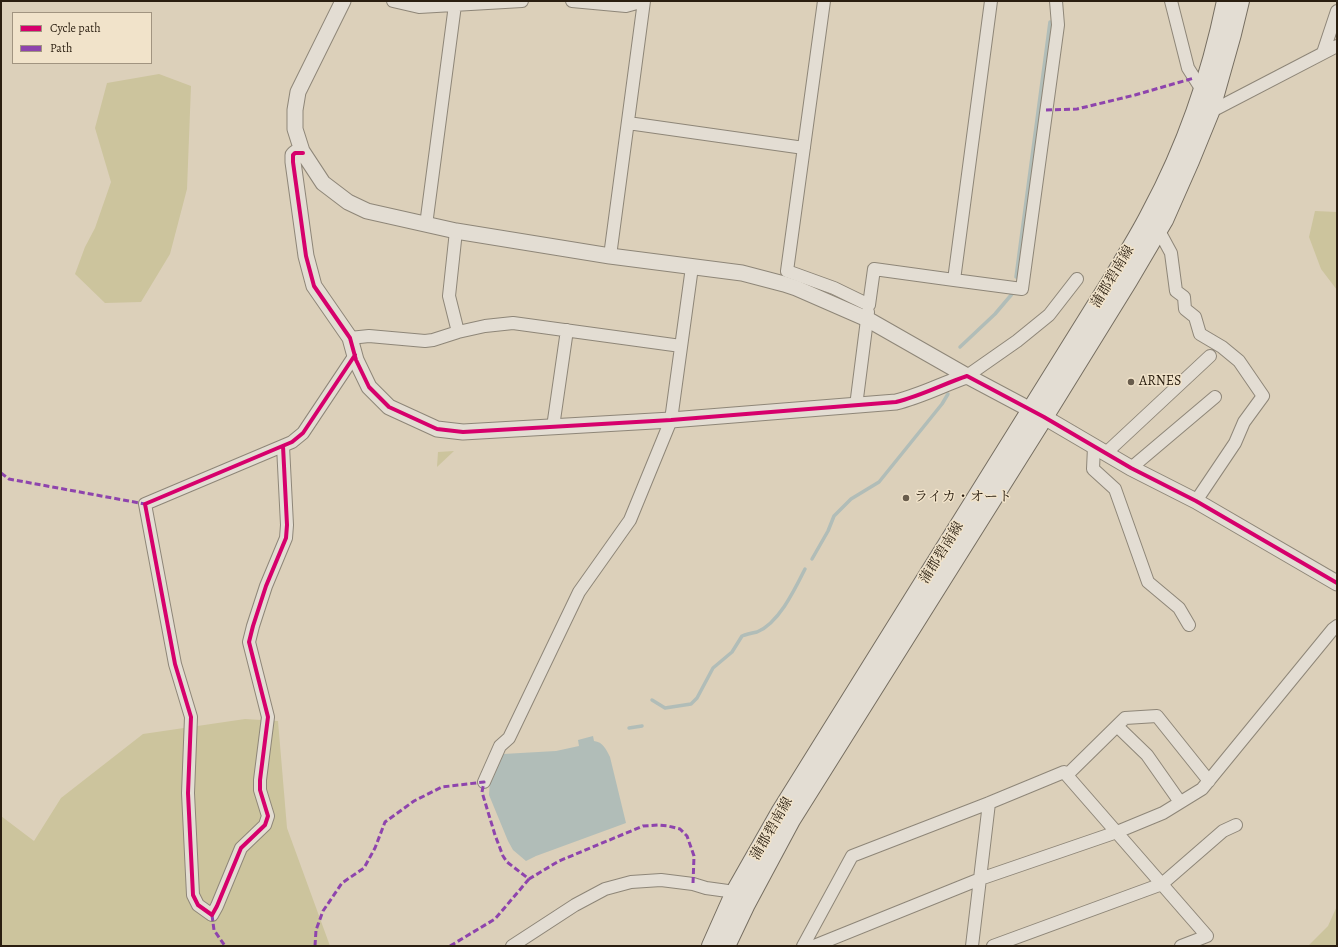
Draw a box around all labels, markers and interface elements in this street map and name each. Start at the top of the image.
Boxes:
legend [12,12,152,64]
text: Cycle path [50,20,101,36]
text: Path [50,40,72,56]
street label: 蒲郡碧南線 [1088,243,1138,311]
place label: ARNES [1139,374,1181,390]
marker: ARNES [1126,377,1136,387]
place label: ライカ・オート [914,490,1012,506]
marker: ライカ・オート [901,493,911,503]
street label: 蒲郡碧南線 [916,519,968,587]
street label: 蒲郡碧南線 [747,794,797,864]

